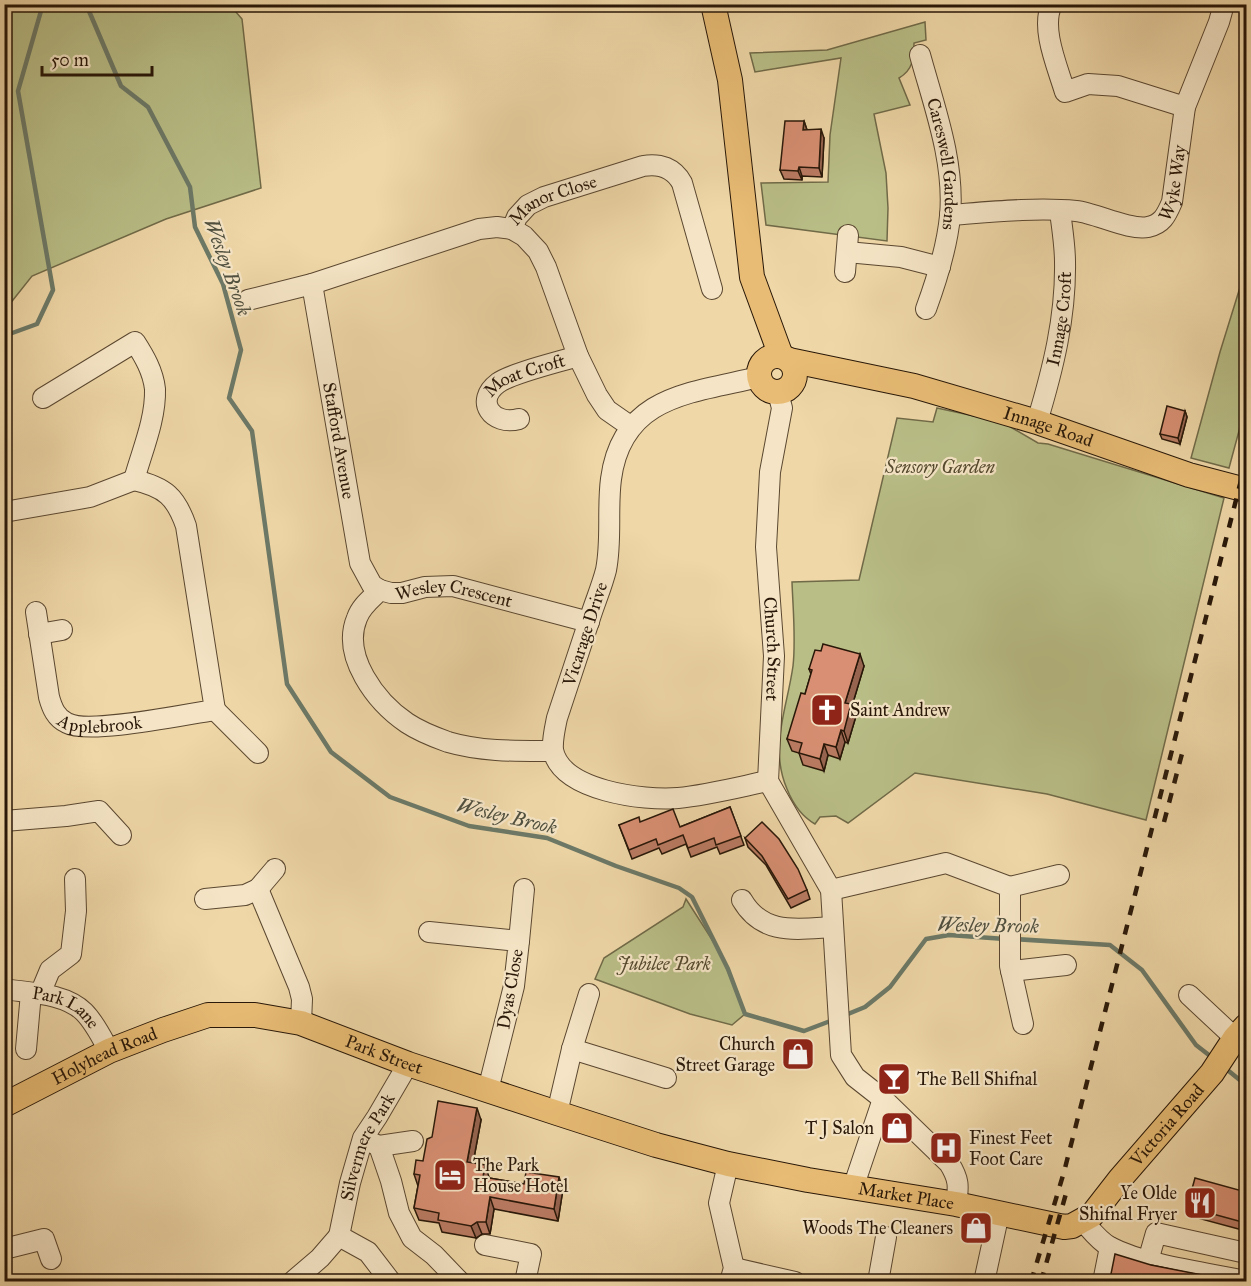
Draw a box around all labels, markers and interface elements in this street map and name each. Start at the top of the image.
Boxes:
scale bar [42,39,152,77]
text: 50 m [51,49,89,71]
street label: Careswell Gardens [922,95,962,232]
street label: Wyke Way [1154,143,1191,225]
street label: Manor Close [504,170,599,230]
water label: Wesley Brook [199,215,257,319]
street label: Innage Croft [1042,271,1076,368]
street label: Moat Croft [479,349,568,401]
street label: Stafford Avenue [318,381,360,501]
street label: Innage Road [1001,402,1096,452]
park label: Sensory Garden [884,456,996,478]
street label: Wesley Crescent [393,575,515,612]
street label: Vicarage Drive [557,579,613,690]
street label: Church Street [759,596,785,702]
church icon: Saint Andrew [809,692,845,728]
place label: Saint Andrew [850,699,950,721]
street label: Applebrook [53,709,144,738]
water label: Wesley Brook [455,793,559,839]
water label: Wesley Brook [937,912,1039,938]
street label: Dyas Close [492,947,528,1031]
park label: Jubilee Park [616,953,711,975]
street label: Park Lane [31,982,105,1033]
street label: Holyhead Road [48,1022,160,1090]
street label: Park Street [342,1030,426,1079]
place label: Church Street Garage [675,1033,775,1077]
shop icon: Church Street Garage [780,1036,816,1072]
bar icon: The Bell Shifnal [876,1061,912,1097]
place label: The Bell Shifnal [917,1068,1037,1090]
street label: Victoria Road [1124,1079,1209,1172]
street label: Silvermere Park [336,1089,400,1203]
shop icon: T J Salon [879,1110,915,1146]
place label: T J Salon [805,1117,874,1140]
place label: Finest Feet Foot Care [969,1127,1053,1170]
hospital icon: Finest Feet Foot Care [928,1130,964,1166]
place label: The Park House Hotel [473,1154,569,1197]
hotel icon: The Park House Hotel [432,1157,468,1193]
street label: Market Place [857,1177,956,1214]
place label: Ye Olde Shifnal Fryer [1079,1182,1177,1225]
restaurant icon: Ye Olde Shifnal Fryer [1182,1185,1218,1221]
shop icon: Woods The Cleaners [958,1210,994,1246]
place label: Woods The Cleaners [802,1217,953,1239]

